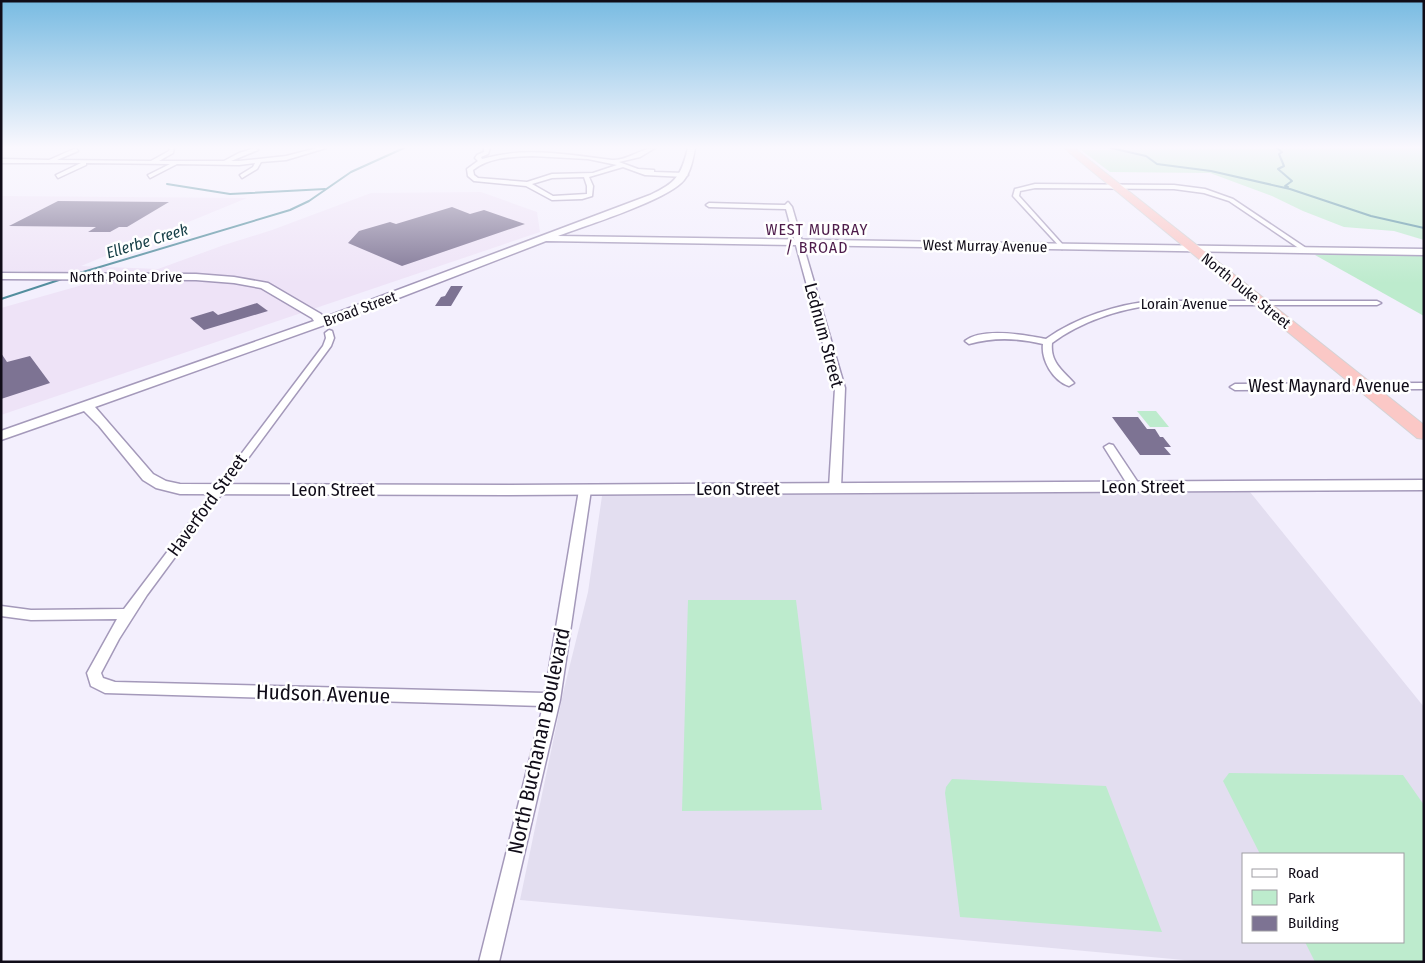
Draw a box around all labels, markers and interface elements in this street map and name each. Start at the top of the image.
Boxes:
water label: Ellerbe Creek [104,220,190,262]
district label: WEST MURRAY / BROAD [766,220,868,257]
street label: West Murray Avenue [923,236,1047,256]
street label: North Duke Street [1198,249,1294,333]
street label: North Pointe Drive [70,268,182,286]
street label: Lednum Street [799,280,849,390]
street label: Broad Street [321,287,399,331]
street label: Lorain Avenue [1141,295,1227,313]
street label: West Maynard Avenue [1248,375,1410,397]
street label: Haverford Street [162,449,252,561]
street label: Leon Street [1101,476,1185,498]
street label: Leon Street [696,478,780,500]
street label: Leon Street [291,479,375,501]
street label: North Buchanan Boulevard [502,625,576,857]
street label: Hudson Avenue [256,679,390,709]
legend [1242,853,1405,943]
text: Road [1288,864,1319,882]
text: Park [1288,889,1315,907]
text: Building [1288,914,1339,932]

